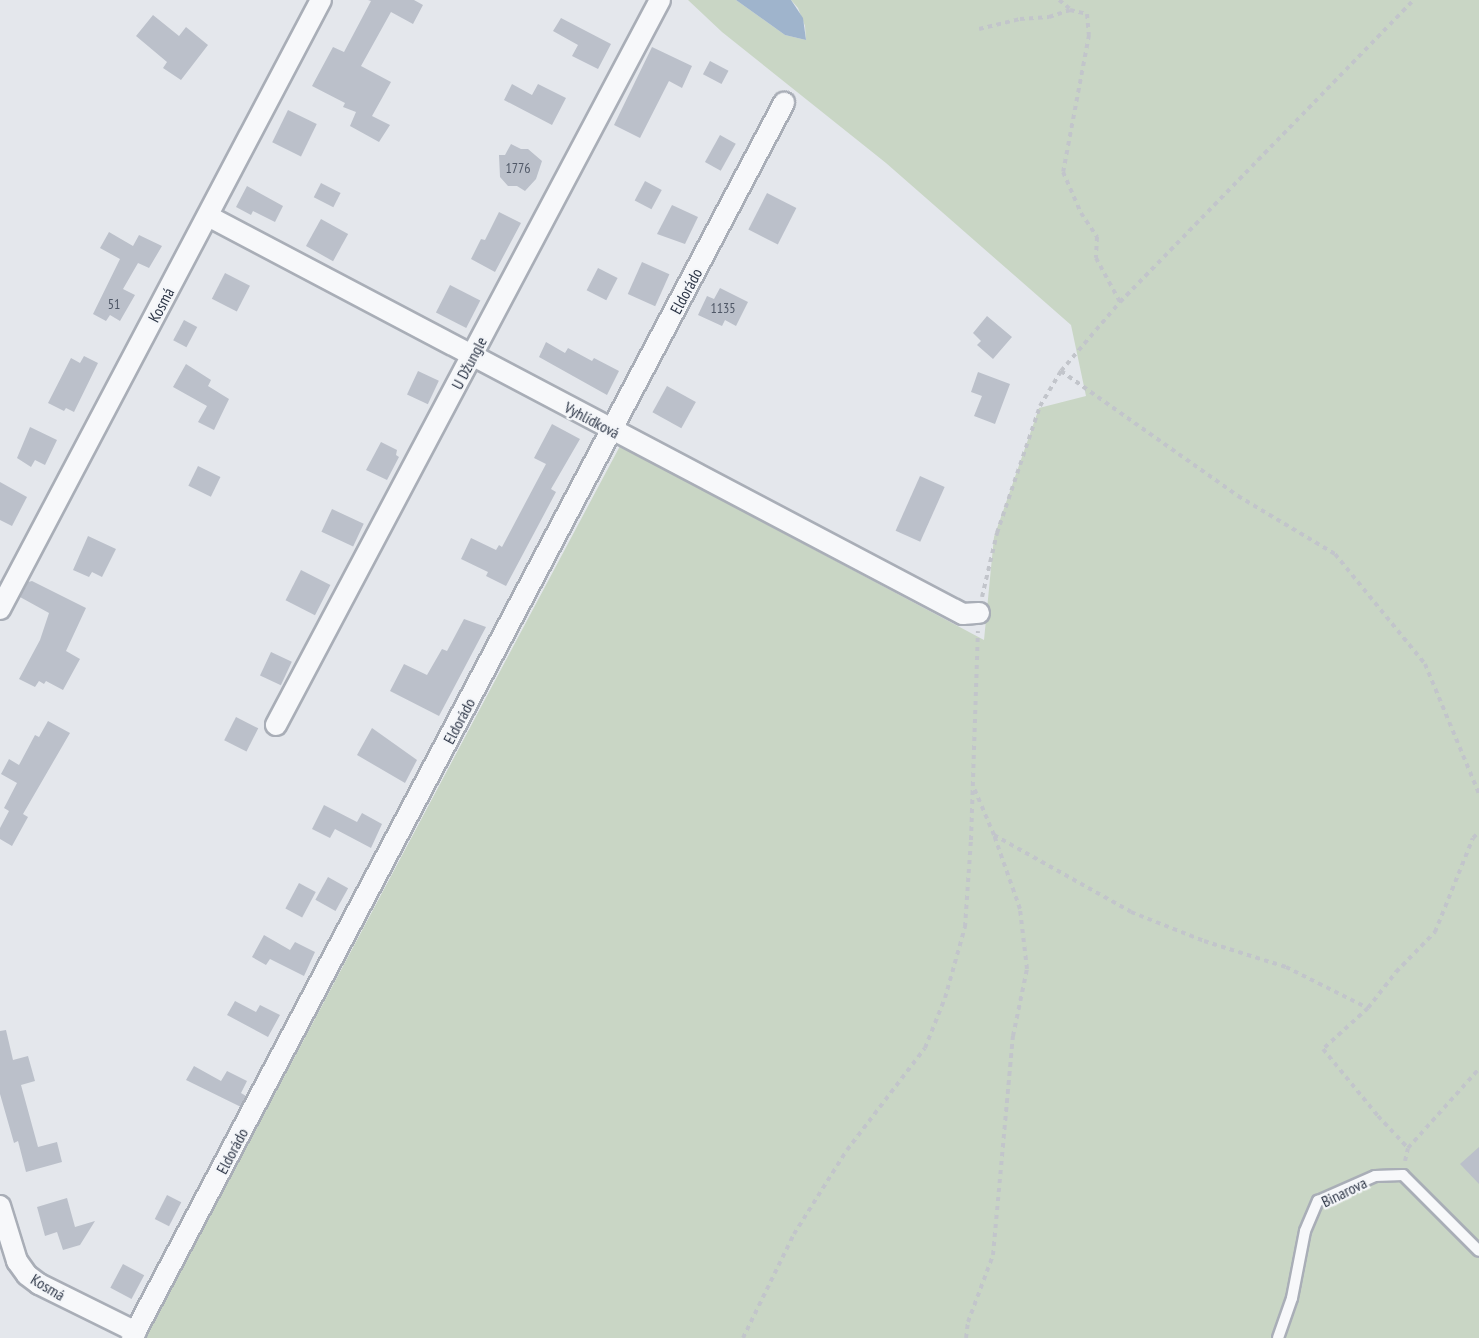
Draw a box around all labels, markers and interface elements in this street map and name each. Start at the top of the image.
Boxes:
house number: 1776 [505,160,531,176]
street label: Eldorádo [666,265,706,317]
street label: Kosmá [144,284,178,326]
house number: 51 [108,296,120,312]
house number: 1135 [710,300,736,316]
street label: U Džungle [447,333,491,393]
street label: Vyhlídková [561,397,623,443]
street label: Eldorádo [439,695,479,747]
street label: Eldorádo [212,1125,252,1177]
street label: Binarova [1318,1173,1370,1211]
street label: Kosmá [27,1269,69,1305]

